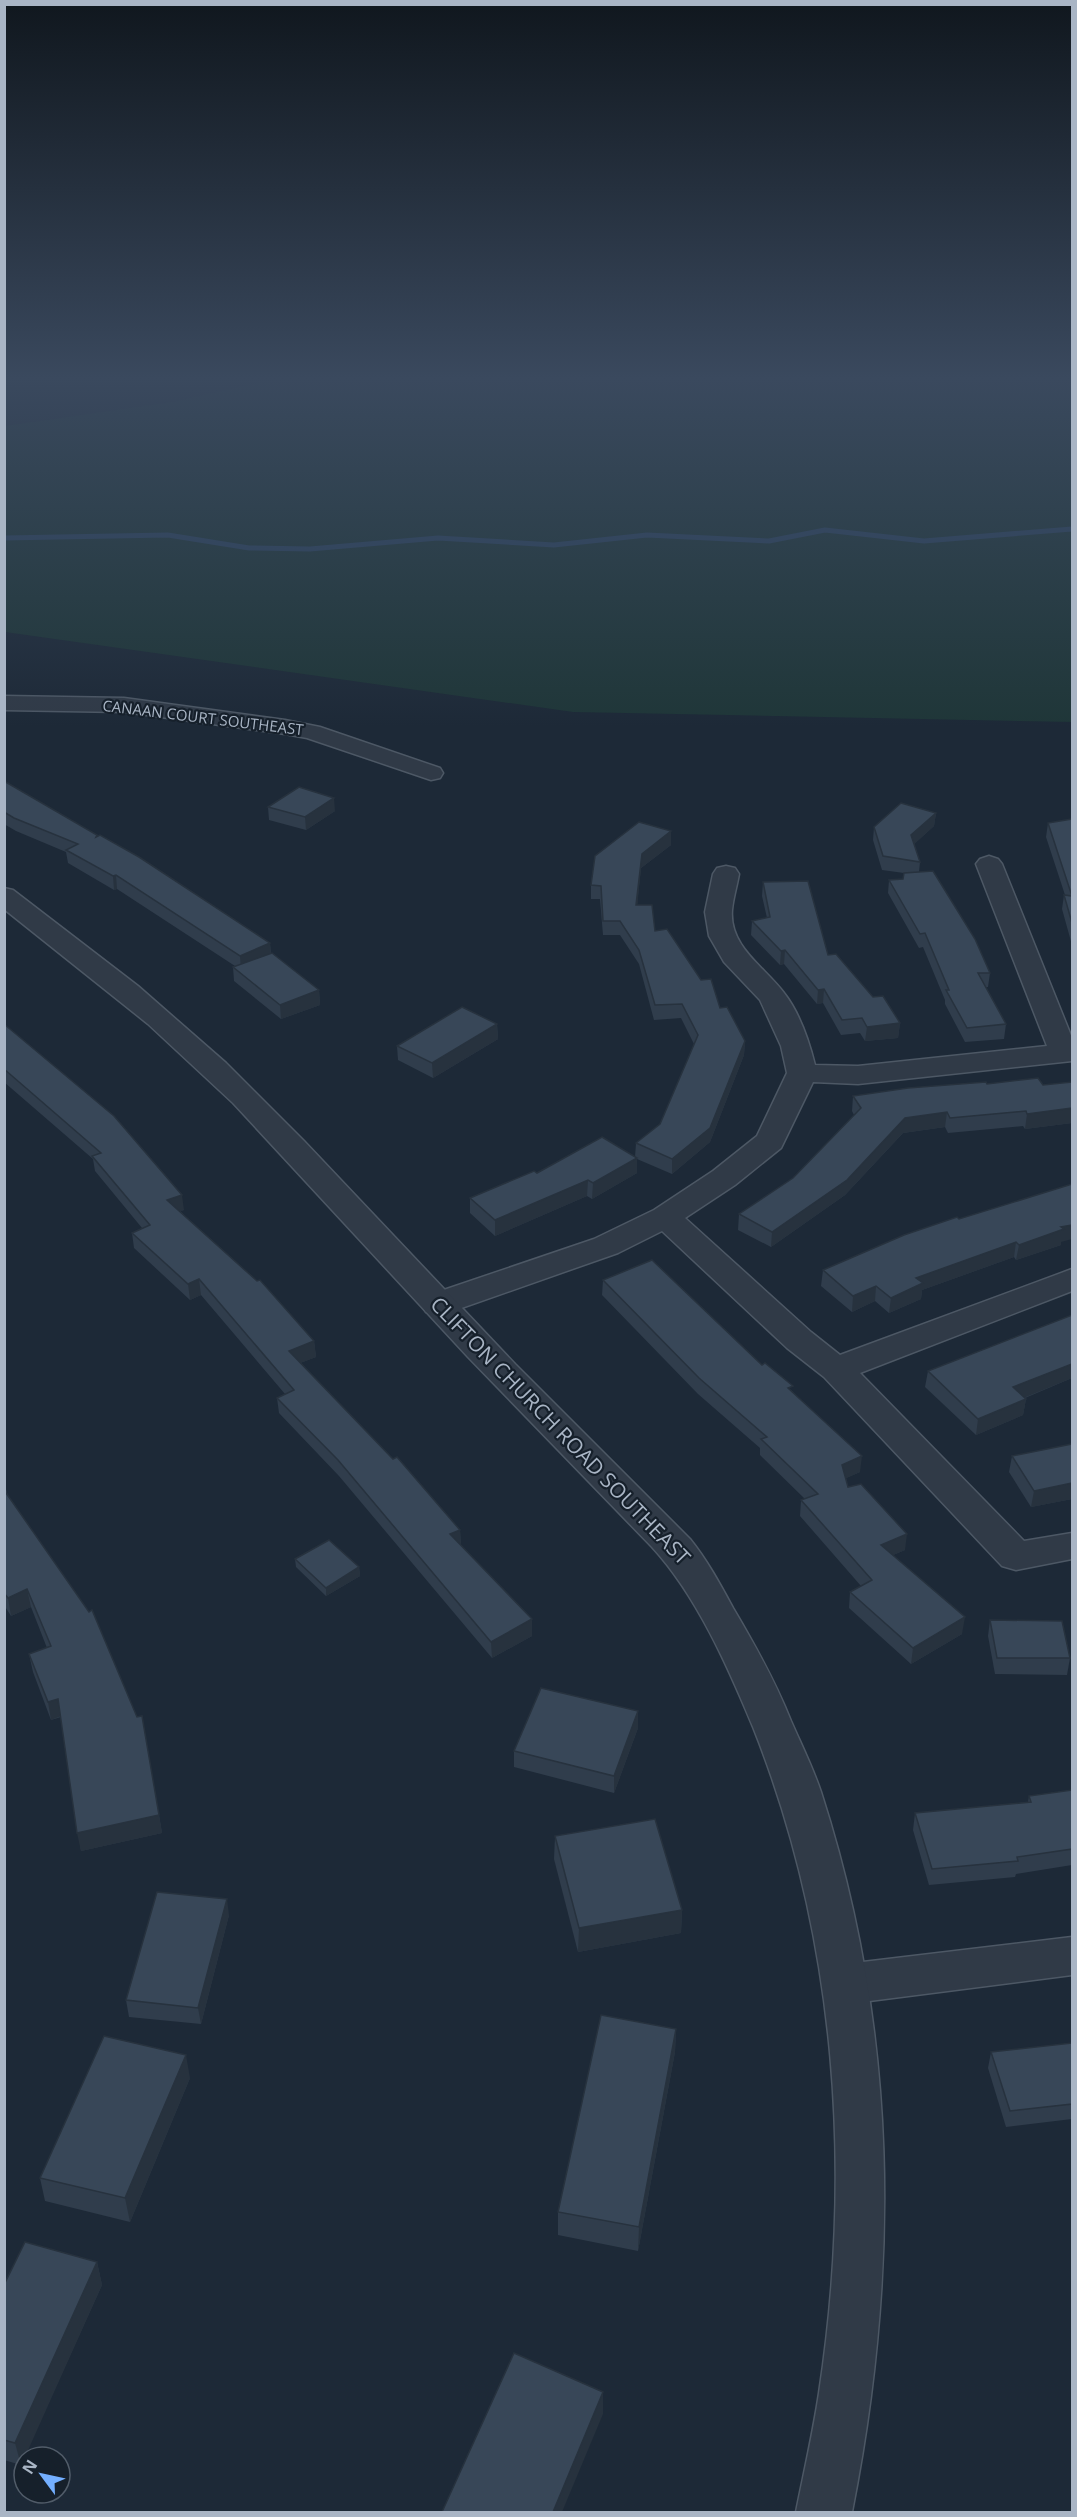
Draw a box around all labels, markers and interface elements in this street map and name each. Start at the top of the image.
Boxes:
street label: CANAAN COURT SOUTHEAST [102,695,305,739]
street label: CLIFTON CHURCH ROAD SOUTHEAST [425,1290,697,1571]
north arrow [12,2445,72,2505]
text: N [17,2455,42,2478]

